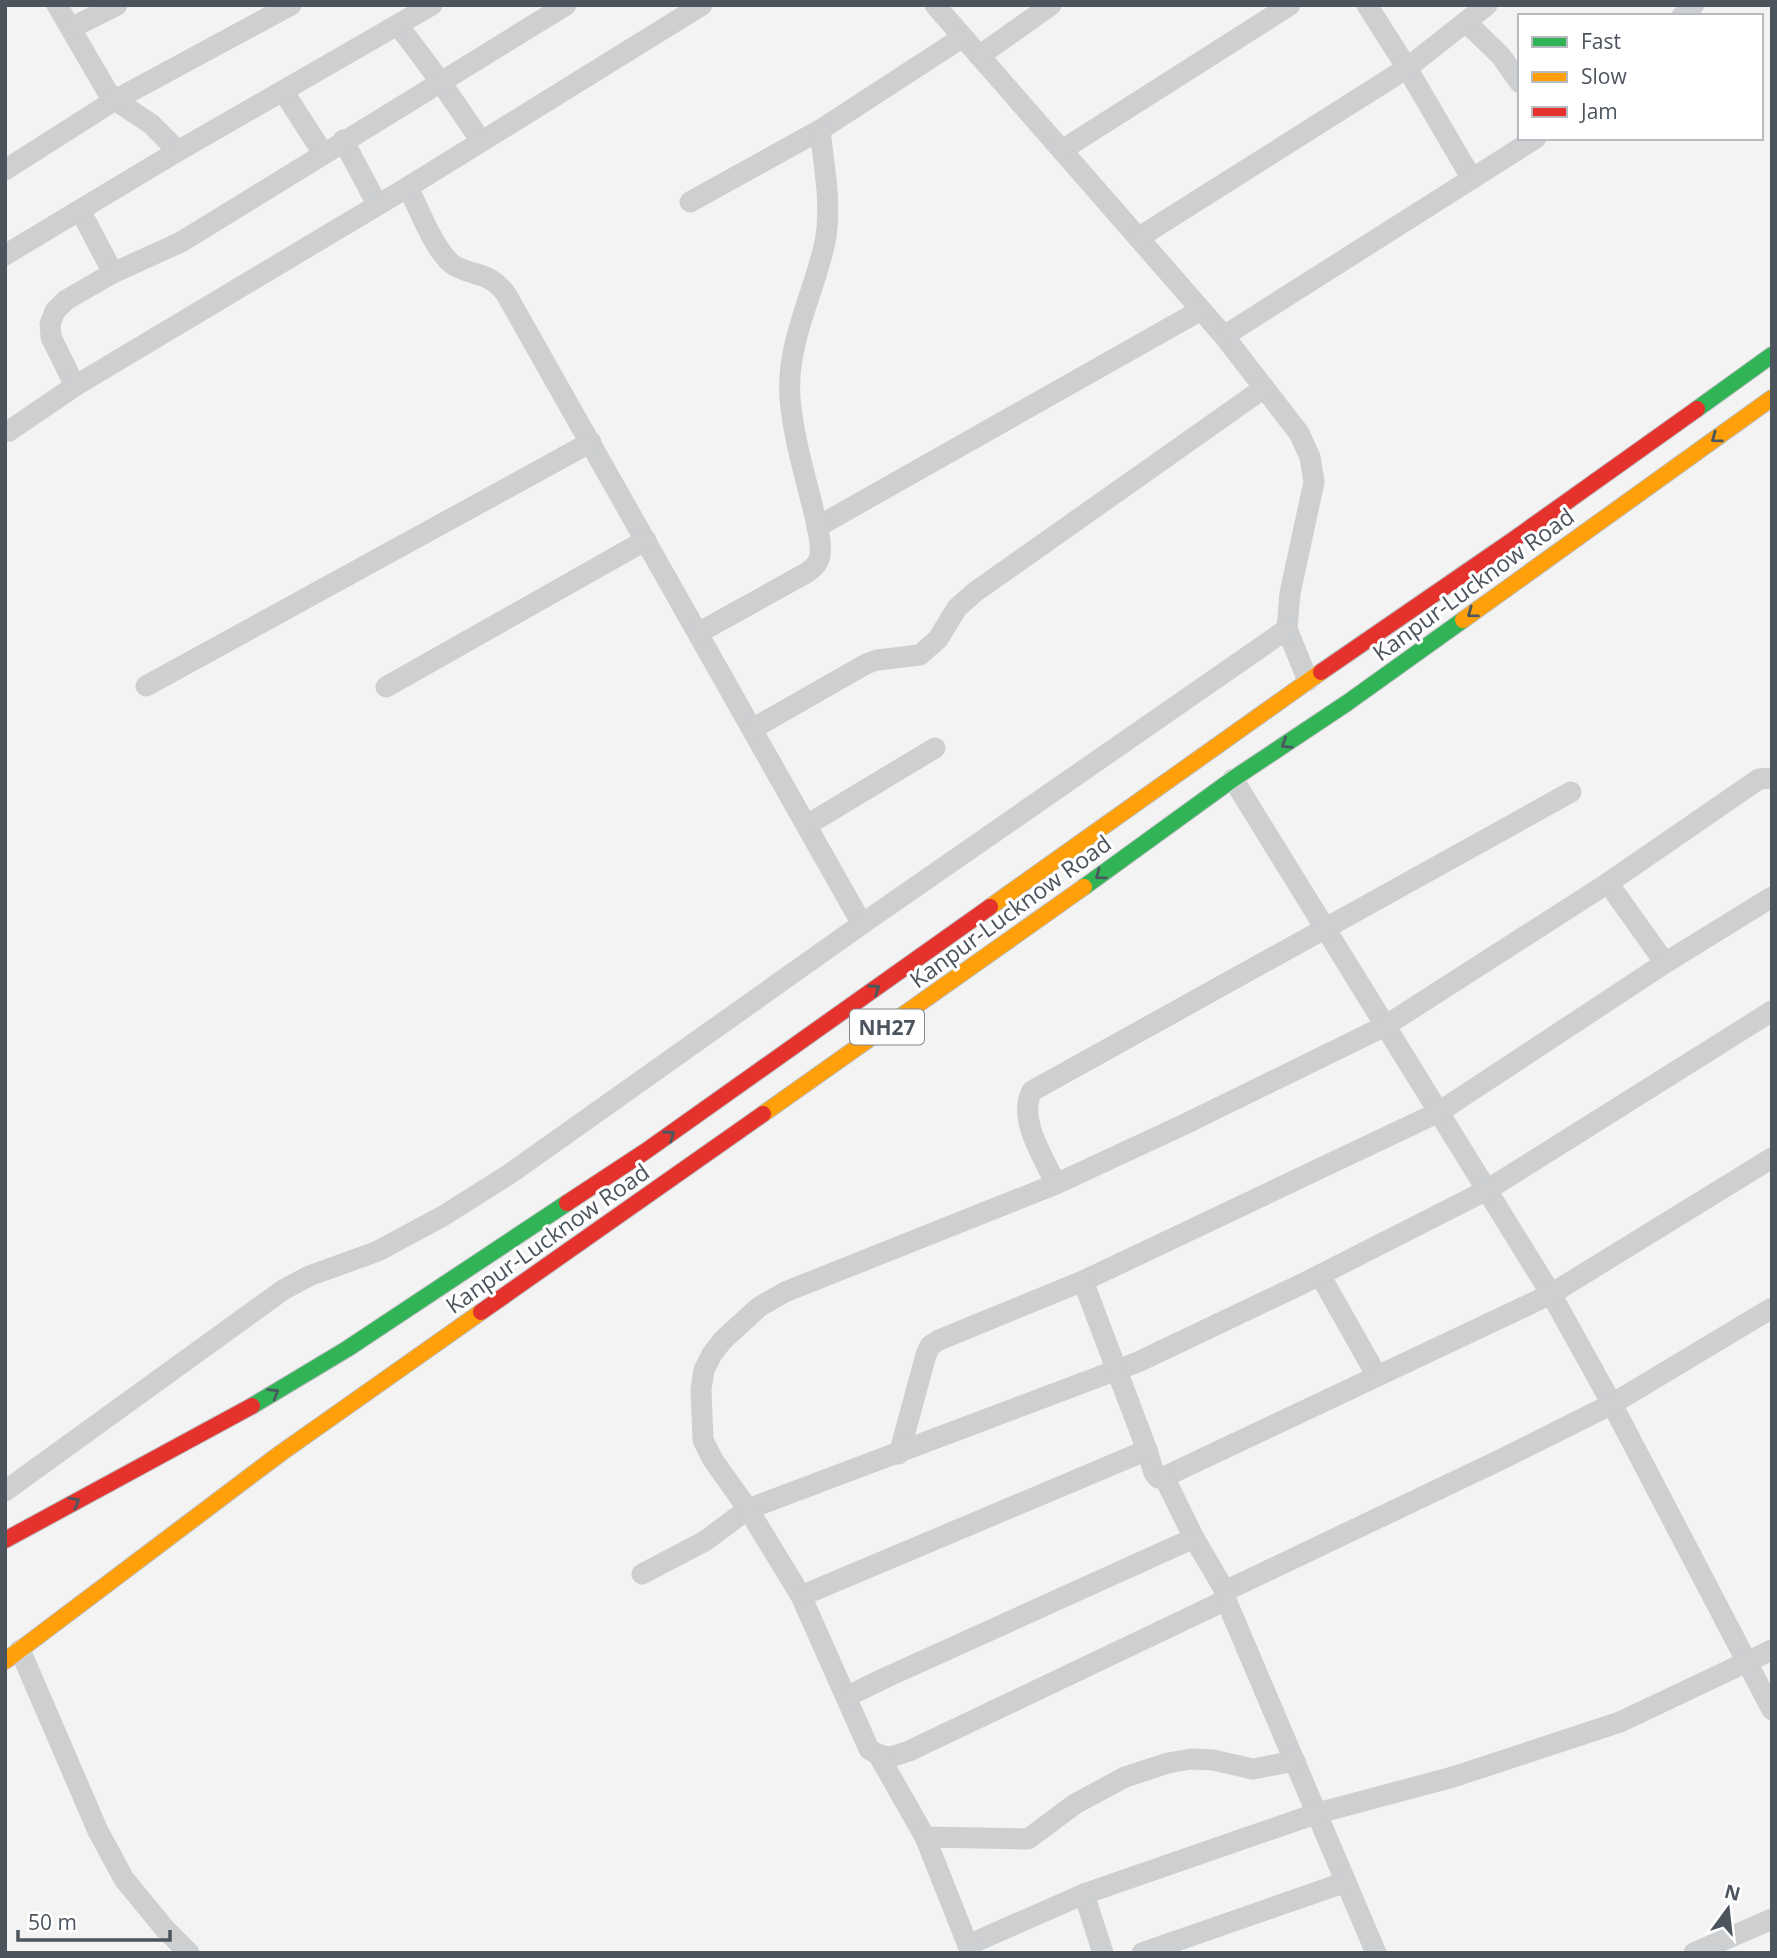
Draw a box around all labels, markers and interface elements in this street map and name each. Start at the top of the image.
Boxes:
legend [1518,14,1763,140]
text: Fast [1581,27,1621,55]
text: Slow [1581,62,1627,90]
text: Jam [1579,97,1618,125]
one-way arrow [1711,430,1724,442]
street label: Kanpur-Lucknow Road [1366,500,1580,668]
one-way arrow [1467,605,1480,618]
one-way arrow [1280,736,1293,749]
street label: Kanpur-Lucknow Road [903,827,1117,995]
one-way arrow [1095,867,1108,879]
one-way arrow [867,985,880,997]
road number: NH27 [850,1010,924,1044]
one-way arrow [662,1131,675,1143]
street label: Kanpur-Lucknow Road [439,1156,655,1320]
one-way arrow [266,1388,279,1401]
one-way arrow [67,1497,80,1511]
north arrow [1693,1874,1763,1944]
text: N [1722,1878,1743,1907]
scale bar [18,1898,170,1942]
text: 50 m [28,1908,77,1936]

